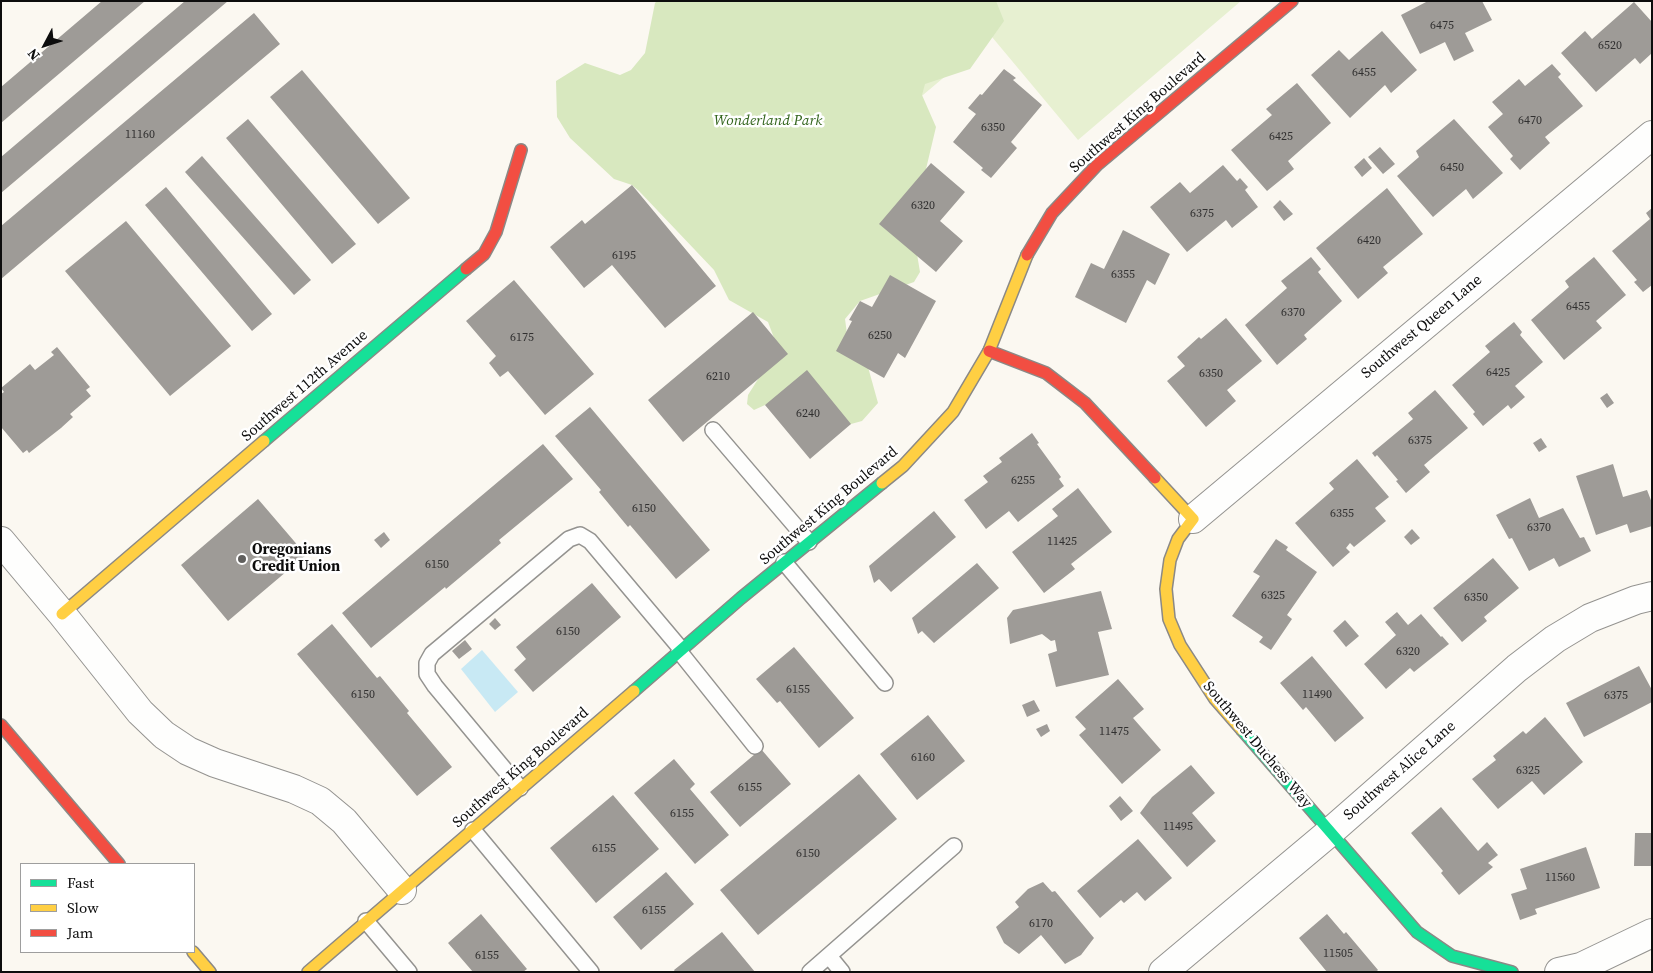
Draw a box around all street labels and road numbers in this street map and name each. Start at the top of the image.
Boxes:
street label: Southwest King Boulevard [1066,49,1210,177]
street label: Southwest Queen Lane [1358,271,1486,383]
street label: Southwest 112th Avenue [238,326,372,446]
street label: Southwest King Boulevard [756,443,902,569]
street label: Southwest Duchess Way [1199,678,1315,812]
street label: Southwest King Boulevard [449,704,593,832]
street label: Southwest Alice Lane [1340,718,1460,824]

